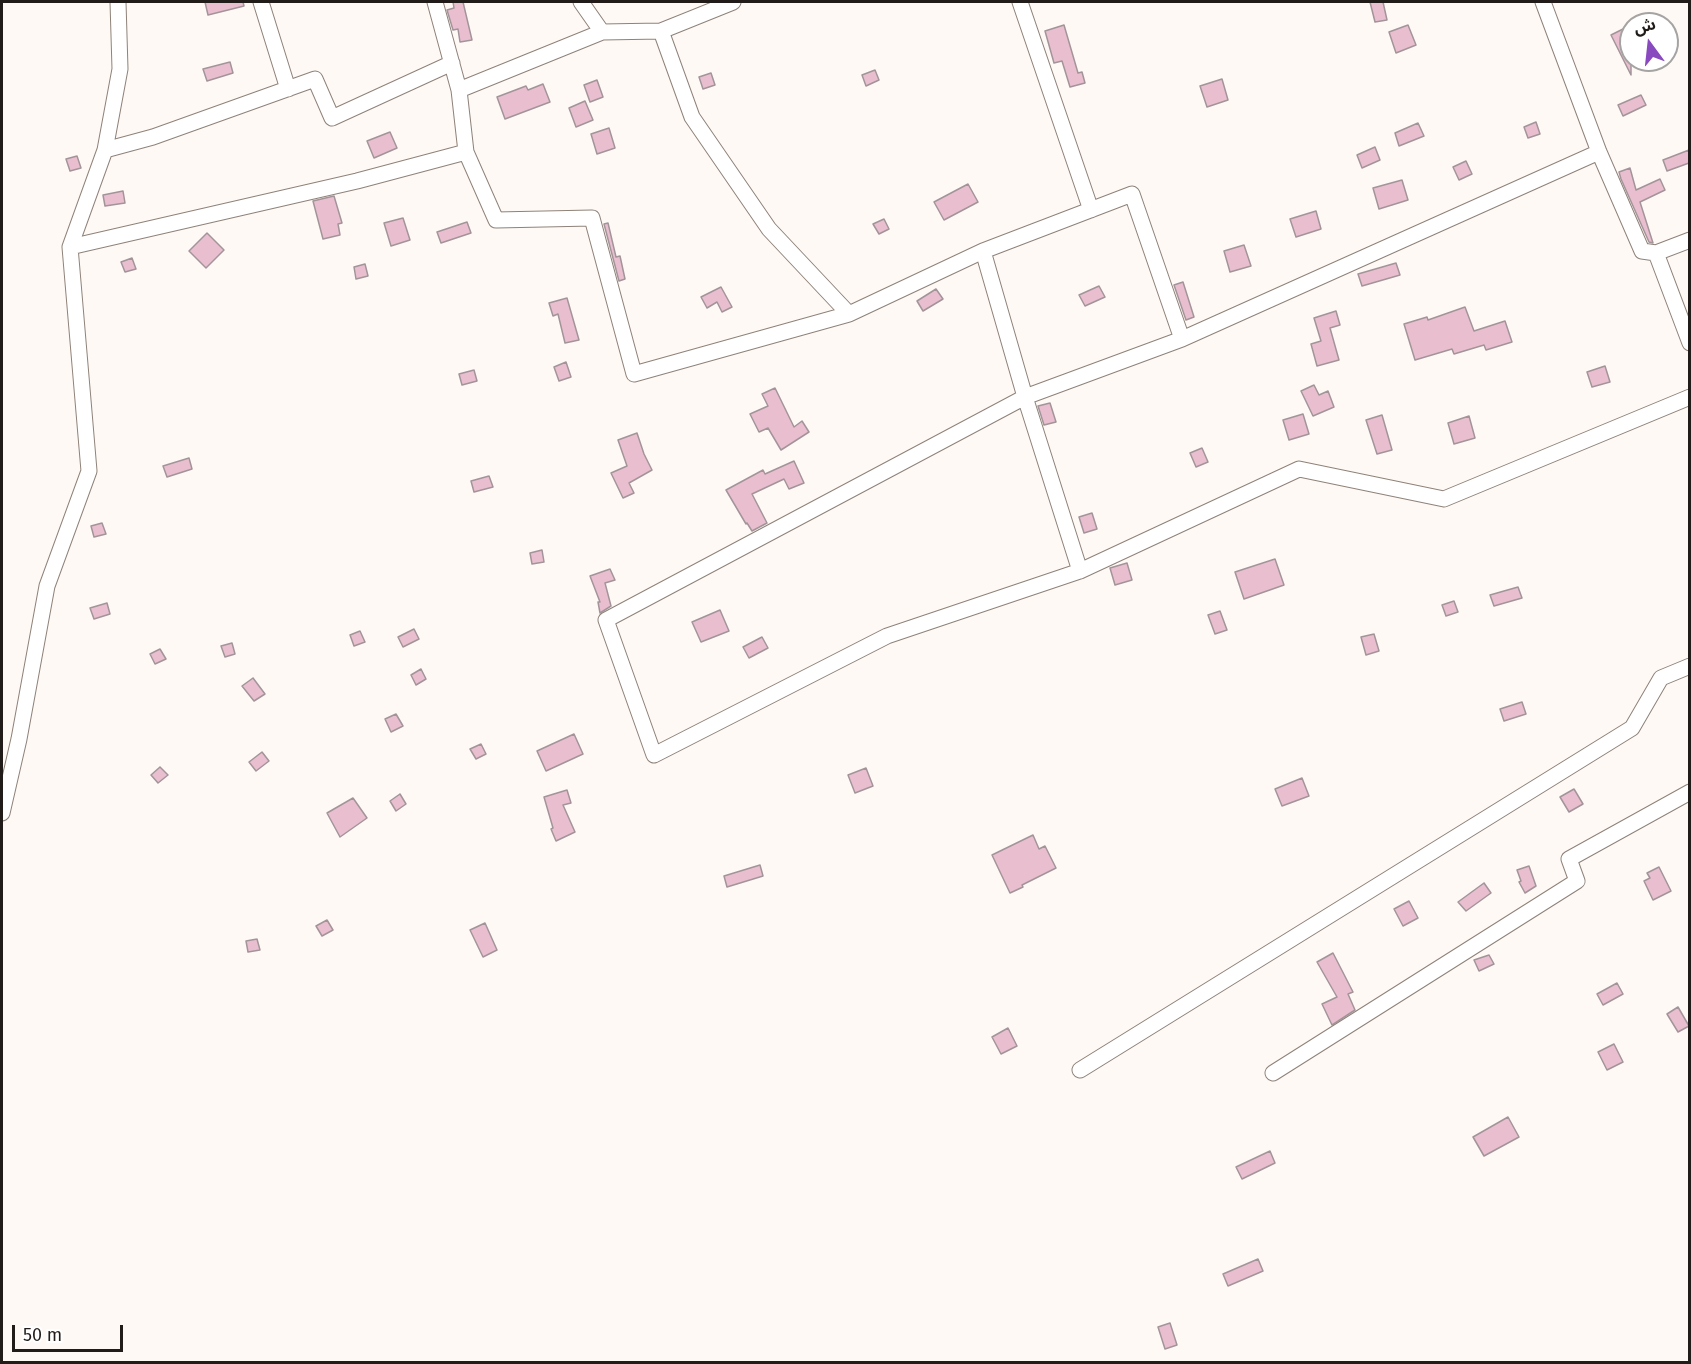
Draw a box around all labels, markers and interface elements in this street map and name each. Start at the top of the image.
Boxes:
north arrow [1619,12,1679,72]
text: ش [1632,14,1658,38]
scale bar [15,1313,126,1351]
text: 50 m [23,1324,62,1346]

